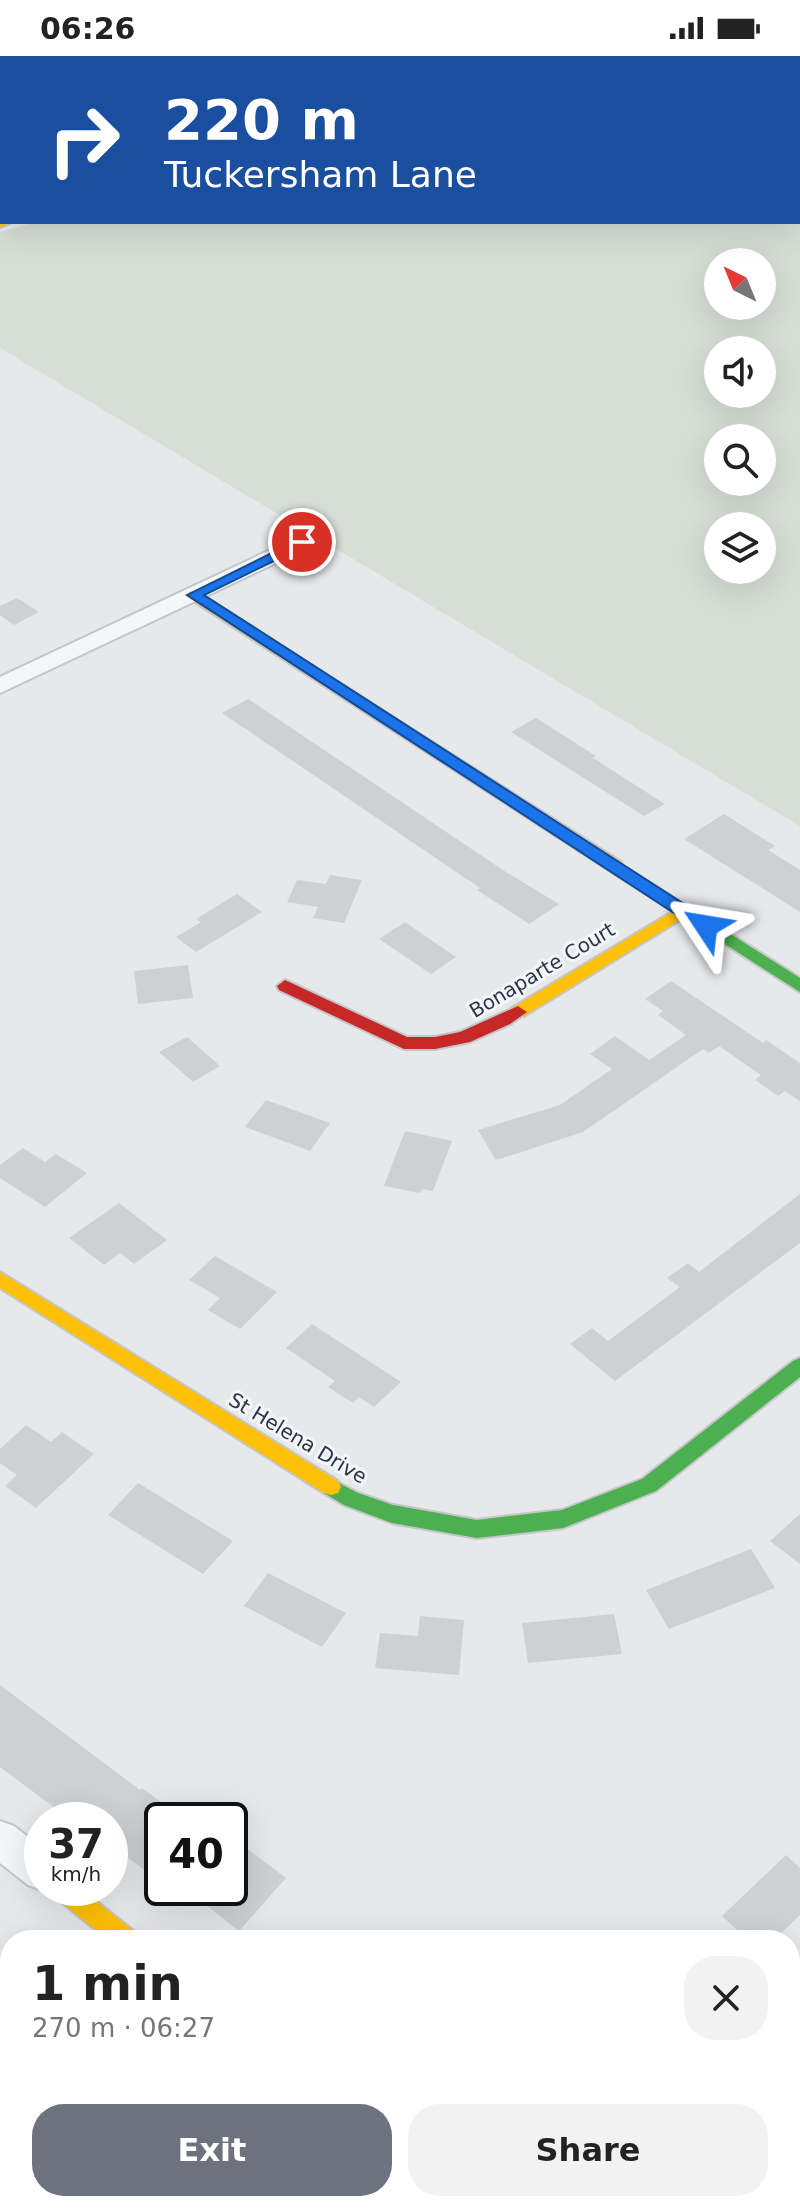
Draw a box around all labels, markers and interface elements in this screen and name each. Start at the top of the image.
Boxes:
text: 06:26 [40,11,136,46]
text: 220 m [164,87,359,152]
icon: right [32,88,136,192]
text: Tuckersham Lane [164,154,477,195]
north arrow [704,248,776,320]
map controls [704,248,776,584]
button: sound [704,336,776,408]
button: search [704,424,776,496]
pin [268,508,336,576]
button: layers [704,512,776,584]
icon: arrive [280,520,324,564]
position arrow [664,884,748,968]
street label: Bonaparte Court [465,917,619,1023]
street label: St Helena Drive [225,1387,371,1489]
speed limit sign: 40 [144,1802,248,1906]
text: 37 [48,1821,104,1867]
text: km/h [51,1862,101,1886]
text: 1 min [32,1955,183,2011]
button: close [684,1956,768,2040]
text: 270 m · 06:27 [32,2013,215,2043]
button: Exit [32,2104,392,2196]
button: Share [408,2104,768,2196]

